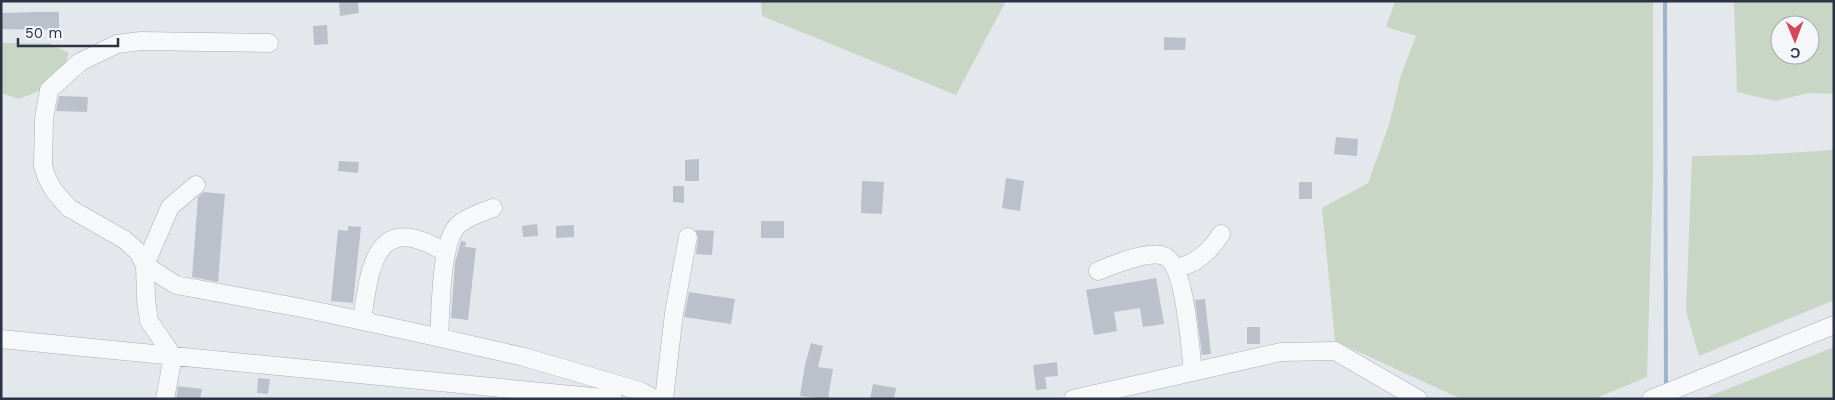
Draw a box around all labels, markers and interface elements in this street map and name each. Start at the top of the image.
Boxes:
scale bar [18,15,118,47]
north arrow [1770,15,1820,65]
text: 50 m [25,24,62,42]
text: С [1790,45,1800,61]

